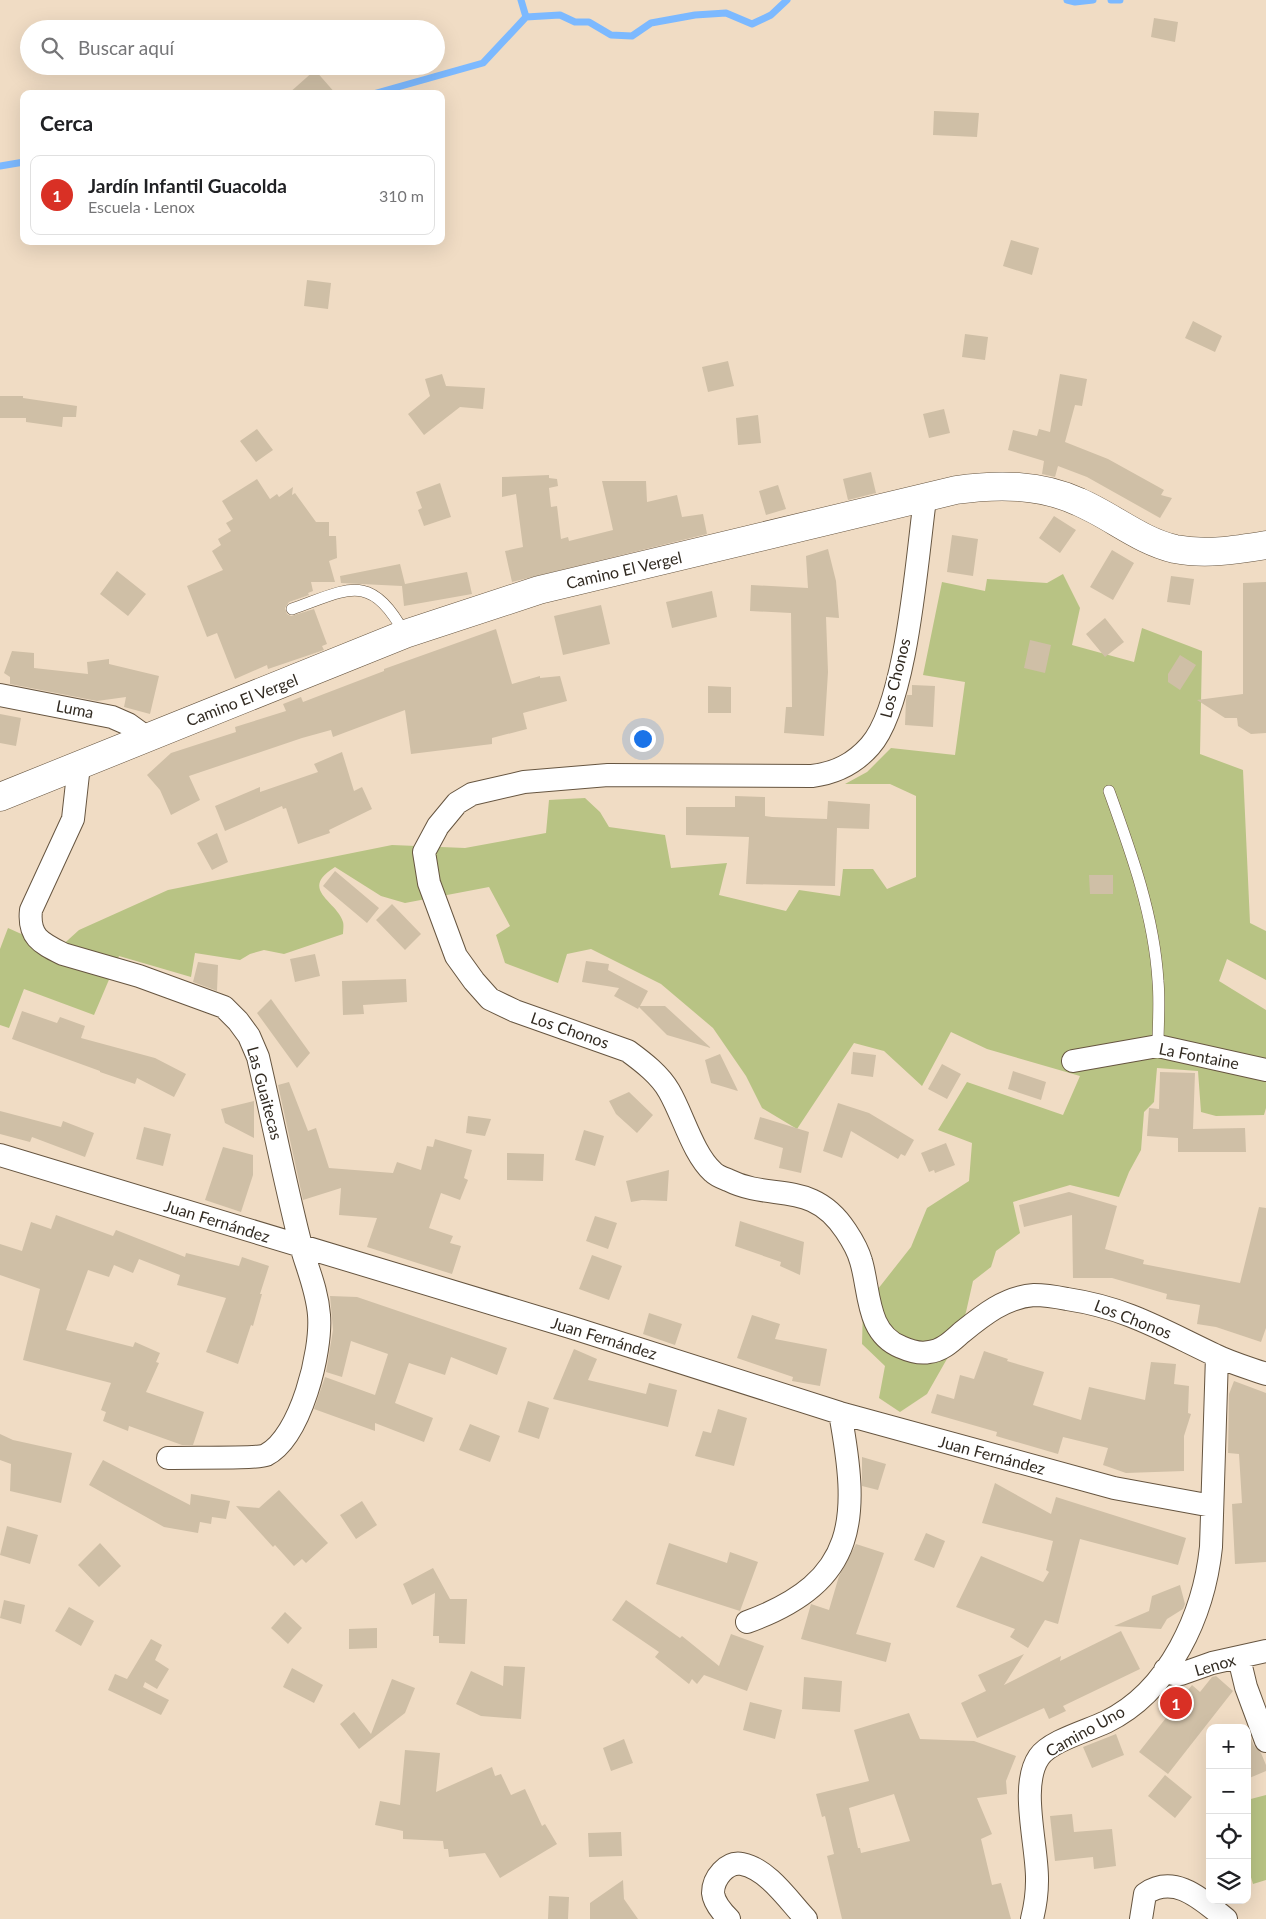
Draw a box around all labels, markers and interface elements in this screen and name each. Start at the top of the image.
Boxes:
search box [20,20,445,75]
icon: search [38,34,66,62]
text: Buscar aquí [78,36,174,59]
text: Cerca [40,110,93,135]
text: Jardín Infantil Guacolda [88,174,287,197]
text: 1 [52,186,62,205]
text: 310 m [379,186,424,205]
text: Escuela · Lenox [88,197,195,216]
street label: Camino El Vergel [564,547,684,592]
street label: Los Chonos [875,636,914,720]
street label: Camino El Vergel [183,669,300,730]
street label: Luma [55,696,95,721]
your location [630,726,656,752]
street label: Los Chonos [529,1007,612,1052]
street label: La Fontaine [1157,1038,1241,1073]
street label: Las Guaitecas [244,1044,287,1142]
street label: Juan Fernández [162,1195,272,1246]
street label: Los Chonos [1092,1295,1175,1342]
street label: Juan Fernández [549,1312,659,1363]
street label: Juan Fernández [937,1431,1047,1478]
street label: Lenox [1192,1650,1238,1679]
pin: 1 [1160,1684,1192,1722]
street label: Camino Uno [1042,1701,1128,1760]
map controls [1206,1724,1251,1904]
button: + [1206,1724,1251,1769]
button: − [1206,1769,1251,1814]
button: locate [1206,1814,1251,1859]
button: layers [1206,1859,1251,1904]

